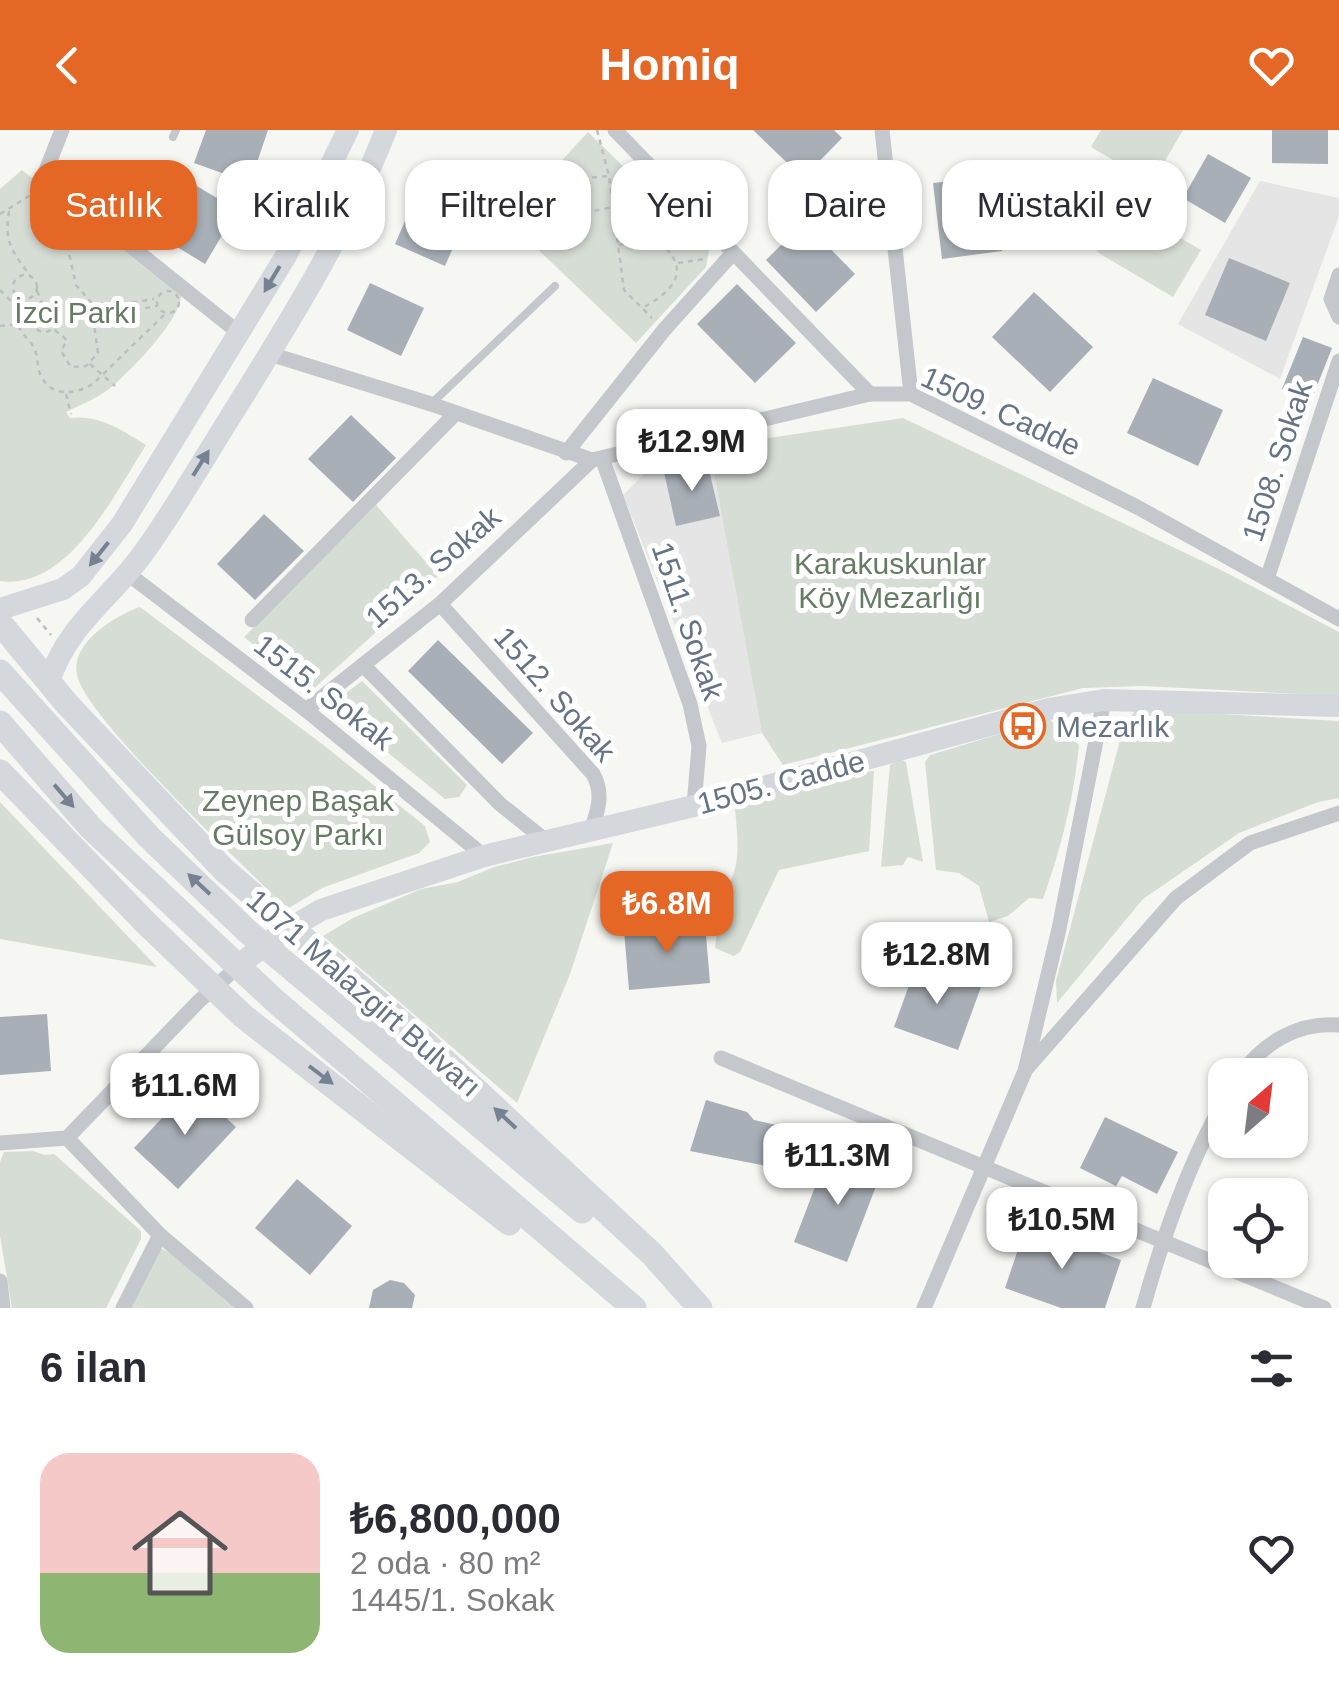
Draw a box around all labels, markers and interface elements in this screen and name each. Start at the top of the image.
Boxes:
icon: back [40,38,95,93]
icon: heart [1244,38,1299,93]
text: Homiq [600,39,740,90]
chip: Satılık [30,160,197,250]
chip: Kiralık [217,160,385,250]
chip: Filtreler [405,160,591,250]
chip: Yeni [611,160,748,250]
chip: Daire [768,160,922,250]
chip: Müstakil ev [942,160,1187,250]
one-way arrow [264,265,281,293]
park label: İzci Parkı [14,296,138,329]
street label: 1509. Cadde [916,360,1086,462]
street label: 1508. Sokak [1236,376,1319,545]
pin: ₺12.9M [611,409,773,494]
text: ₺12.9M [638,423,746,459]
one-way arrow [192,449,209,477]
street label: 1513. Sokak [359,499,508,634]
street label: 1511. Sokak [646,538,731,705]
one-way arrow [89,541,110,566]
park label: Karakuskunlar Köy Mezarlığı [794,547,986,614]
street label: 1512. Sokak [488,620,623,769]
street label: 1515. Sokak [248,628,401,757]
bus stop icon: Mezarlık [1000,703,1046,749]
place label: Mezarlık [1056,710,1170,743]
street label: 1505. Cadde [694,744,868,820]
one-way arrow [52,784,74,809]
park label: Zeynep Başak Gülsoy Parkı [202,784,395,851]
pin: ₺6.8M [597,871,737,956]
one-way arrow [187,873,211,896]
street label: 1071 Malazgirt Bulvarı [241,883,487,1103]
text: ₺6.8M [622,885,712,921]
pin: ₺12.8M [856,922,1018,1007]
text: ₺12.8M [883,936,991,972]
pin: ₺11.6M [104,1053,266,1138]
north arrow [1208,1058,1308,1158]
map controls [1208,1058,1308,1278]
one-way arrow [308,1064,334,1084]
text: ₺11.6M [132,1067,238,1103]
one-way arrow [493,1107,517,1130]
pin: ₺11.3M [757,1123,919,1208]
text: ₺11.3M [785,1137,891,1173]
button: locate [1208,1178,1308,1278]
pin: ₺10.5M [981,1187,1143,1272]
text: ₺10.5M [1008,1201,1116,1237]
icon: filters [1244,1341,1299,1396]
text: 6 ilan [40,1344,147,1391]
icon: home [120,1493,240,1613]
text: ₺6,800,000 [350,1495,561,1542]
icon: heart [1244,1526,1299,1581]
text: 2 oda · 80 m² [350,1545,540,1581]
text: 1445/1. Sokak [350,1582,555,1618]

